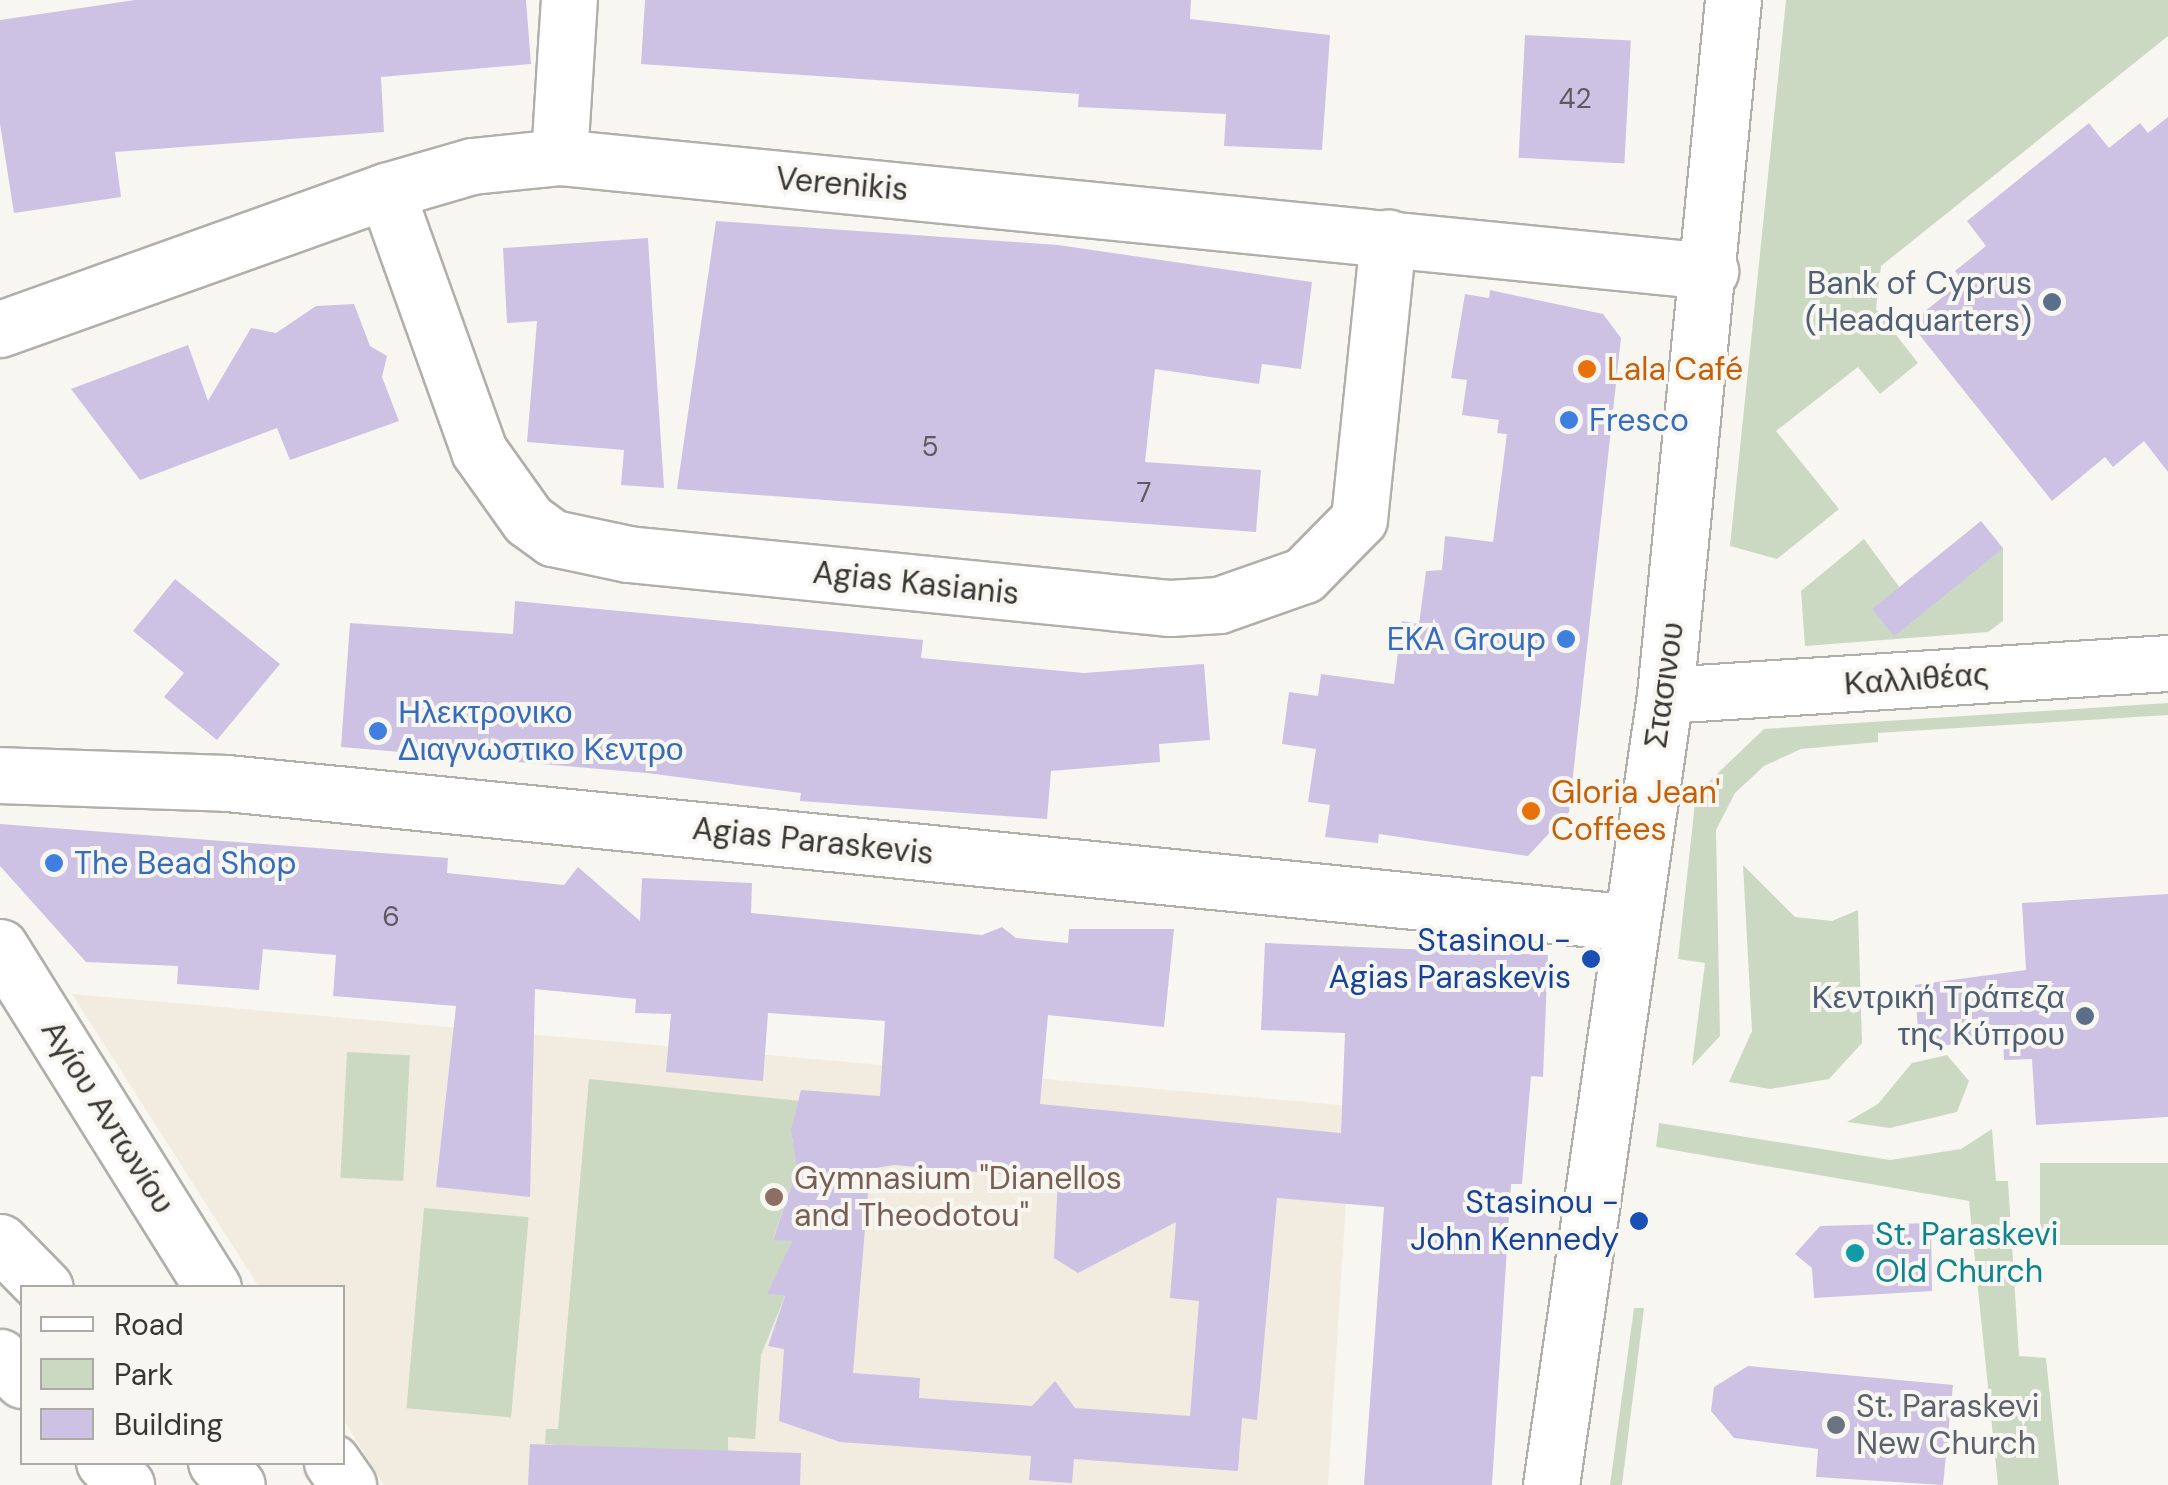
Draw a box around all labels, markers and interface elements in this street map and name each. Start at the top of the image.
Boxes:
house number: 42 [1558,82,1592,116]
street label: Verenikis [774,159,910,209]
place label: Bank of Cyprus (Headquarters) [1805,265,2032,340]
marker: Bank of Cyprus (Headquarters) [2041,291,2063,313]
place label: Lala Café [1607,350,1743,388]
marker: Lala Café [1576,358,1598,380]
place label: Fresco [1589,401,1689,439]
marker: Fresco [1558,409,1580,431]
house number: 5 [921,430,939,464]
house number: 7 [1137,476,1151,510]
street label: Agias Kasianis [811,553,1021,613]
street label: Στασινου [1636,619,1692,751]
place label: EKA Group [1387,620,1546,658]
marker: EKA Group [1555,628,1577,650]
street label: Καλλιθέας [1843,655,1989,703]
place label: Ηλεκτρονικο Διαγνωστικο Κεντρο [398,694,684,769]
marker: Ηλεκτρονικο Διαγνωστικο Κεντρο [367,720,389,742]
place label: Gloria Jean' Coffees [1551,774,1720,849]
marker: Gloria Jean' Coffees [1520,800,1542,822]
street label: Agias Paraskevis [690,809,936,873]
place label: The Bead Shop [74,844,296,882]
marker: The Bead Shop [43,852,65,874]
house number: 6 [382,900,400,934]
place label: Stasinou - Agias Paraskevis [1329,922,1571,997]
marker: Stasinou - Agias Paraskevis [1580,948,1602,970]
place label: Κεντρική Τράπεζα της Κύπρου [1811,979,2065,1054]
marker: Κεντρική Τράπεζα της Κύπρου [2074,1005,2096,1027]
street label: Αγίου Αντωνίου [33,1014,183,1220]
place label: Gymnasium "Dianellos and Theodotou" [794,1160,1122,1235]
place label: Stasinou - John Kennedy [1410,1184,1619,1259]
marker: Gymnasium "Dianellos and Theodotou" [763,1186,785,1208]
marker: Stasinou - John Kennedy [1628,1210,1650,1232]
place label: St. Paraskevi Old Church [1875,1216,2059,1291]
marker: St. Paraskevi Old Church [1844,1242,1866,1264]
legend [20,1285,345,1465]
text: Road [114,1305,184,1344]
text: Park [114,1355,173,1394]
place label: St. Paraskevi New Church [1856,1388,2040,1463]
text: Building [114,1405,223,1444]
marker: St. Paraskevi New Church [1825,1414,1847,1436]

